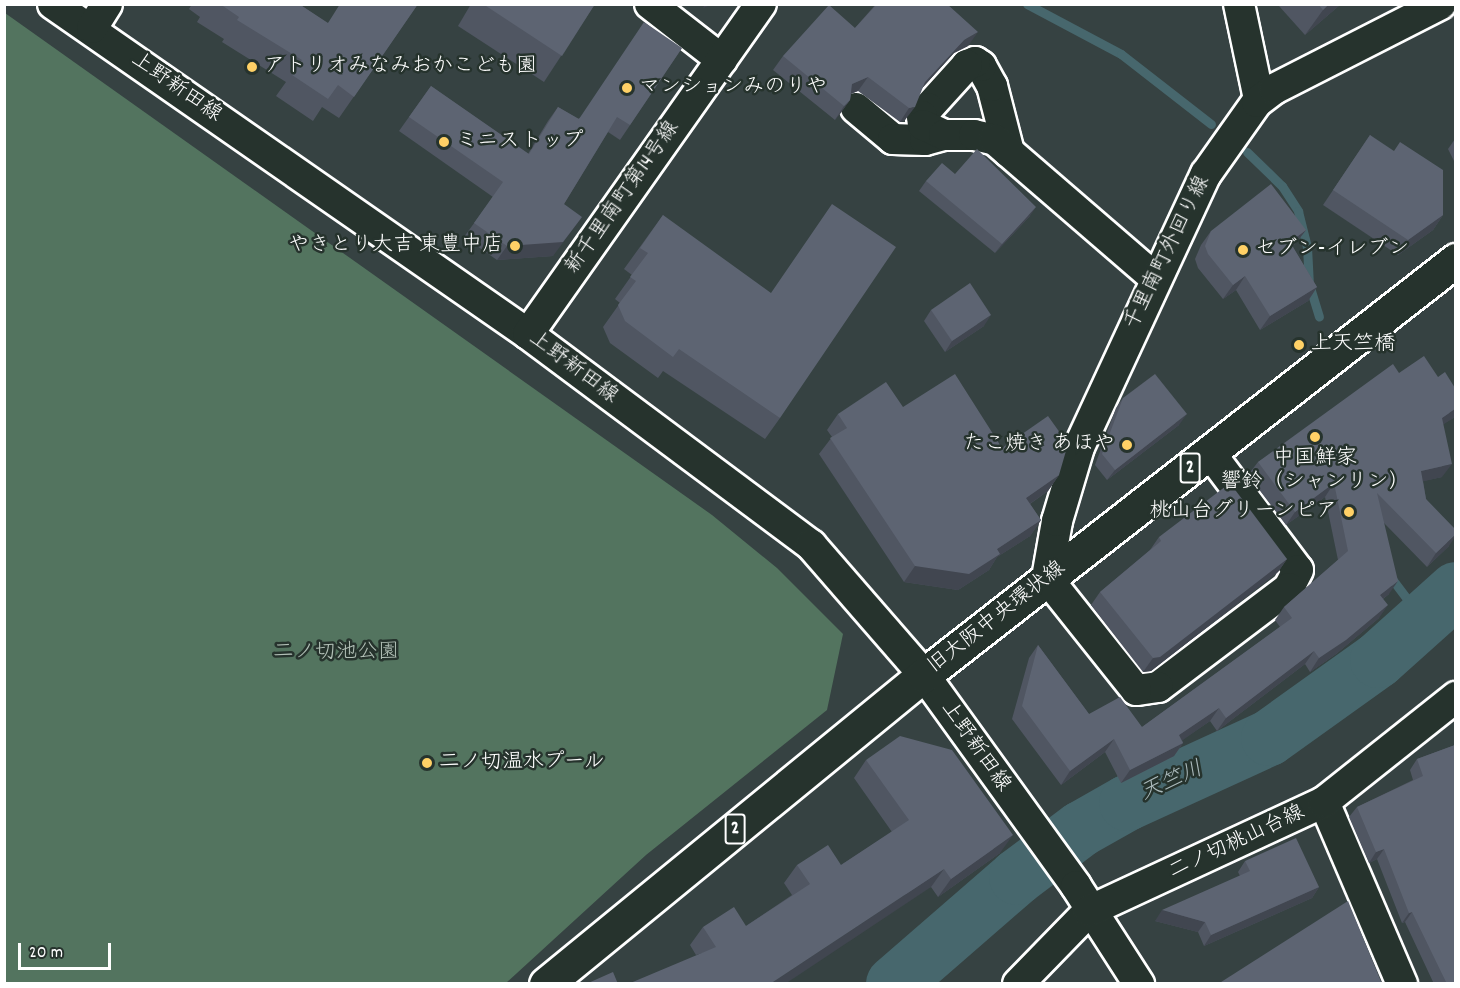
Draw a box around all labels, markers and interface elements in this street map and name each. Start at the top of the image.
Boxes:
street label: 上野新田線 [126,48,226,128]
place label: アトリオみなみおかこども園 [264,54,537,80]
marker: アトリオみなみおかこども園 [245,60,259,74]
place label: マンションみのりや [639,75,828,101]
marker: マンションみのりや [620,81,634,95]
street label: 新千里南町第14号線 [561,117,685,279]
place label: ミニストップ [456,129,582,155]
marker: ミニストップ [437,135,451,149]
street label: 千里南町外回り線 [1120,172,1216,334]
place label: やきとり大吉 東豊中店 [288,233,503,259]
place label: セブン-イレブン [1255,237,1409,263]
marker: やきとり大吉 東豊中店 [508,239,522,253]
marker: セブン-イレブン [1236,243,1250,257]
street label: 上野新田線 [523,326,623,410]
place label: 上天竺橋 [1311,332,1395,358]
marker: 上天竺橋 [1292,338,1306,352]
marker: 中国鮮家 響鈴（シャンリン） [1308,430,1322,444]
place label: たこ焼き あほや [963,432,1115,458]
marker: たこ焼き あほや [1120,438,1134,452]
place label: 中国鮮家 響鈴（シャンリン） [1221,446,1409,496]
road number: 2 [1180,451,1200,485]
place label: 桃山台グリーンピア [1148,499,1337,525]
marker: 桃山台グリーンピア [1342,505,1356,519]
street label: 旧大阪中央環状線 [923,556,1071,680]
park label: 二ノ切池公園 [273,640,399,666]
street label: 上野新田線 [935,697,1015,797]
place label: 二ノ切温水プール [439,750,606,776]
marker: 二ノ切温水プール [420,756,434,770]
water label: 天竺川 [1136,757,1208,807]
street label: 二ノ切桃山台線 [1165,801,1309,885]
road number: 2 [724,812,746,846]
scale bar [21,931,114,969]
text: 20 m [29,941,63,966]

